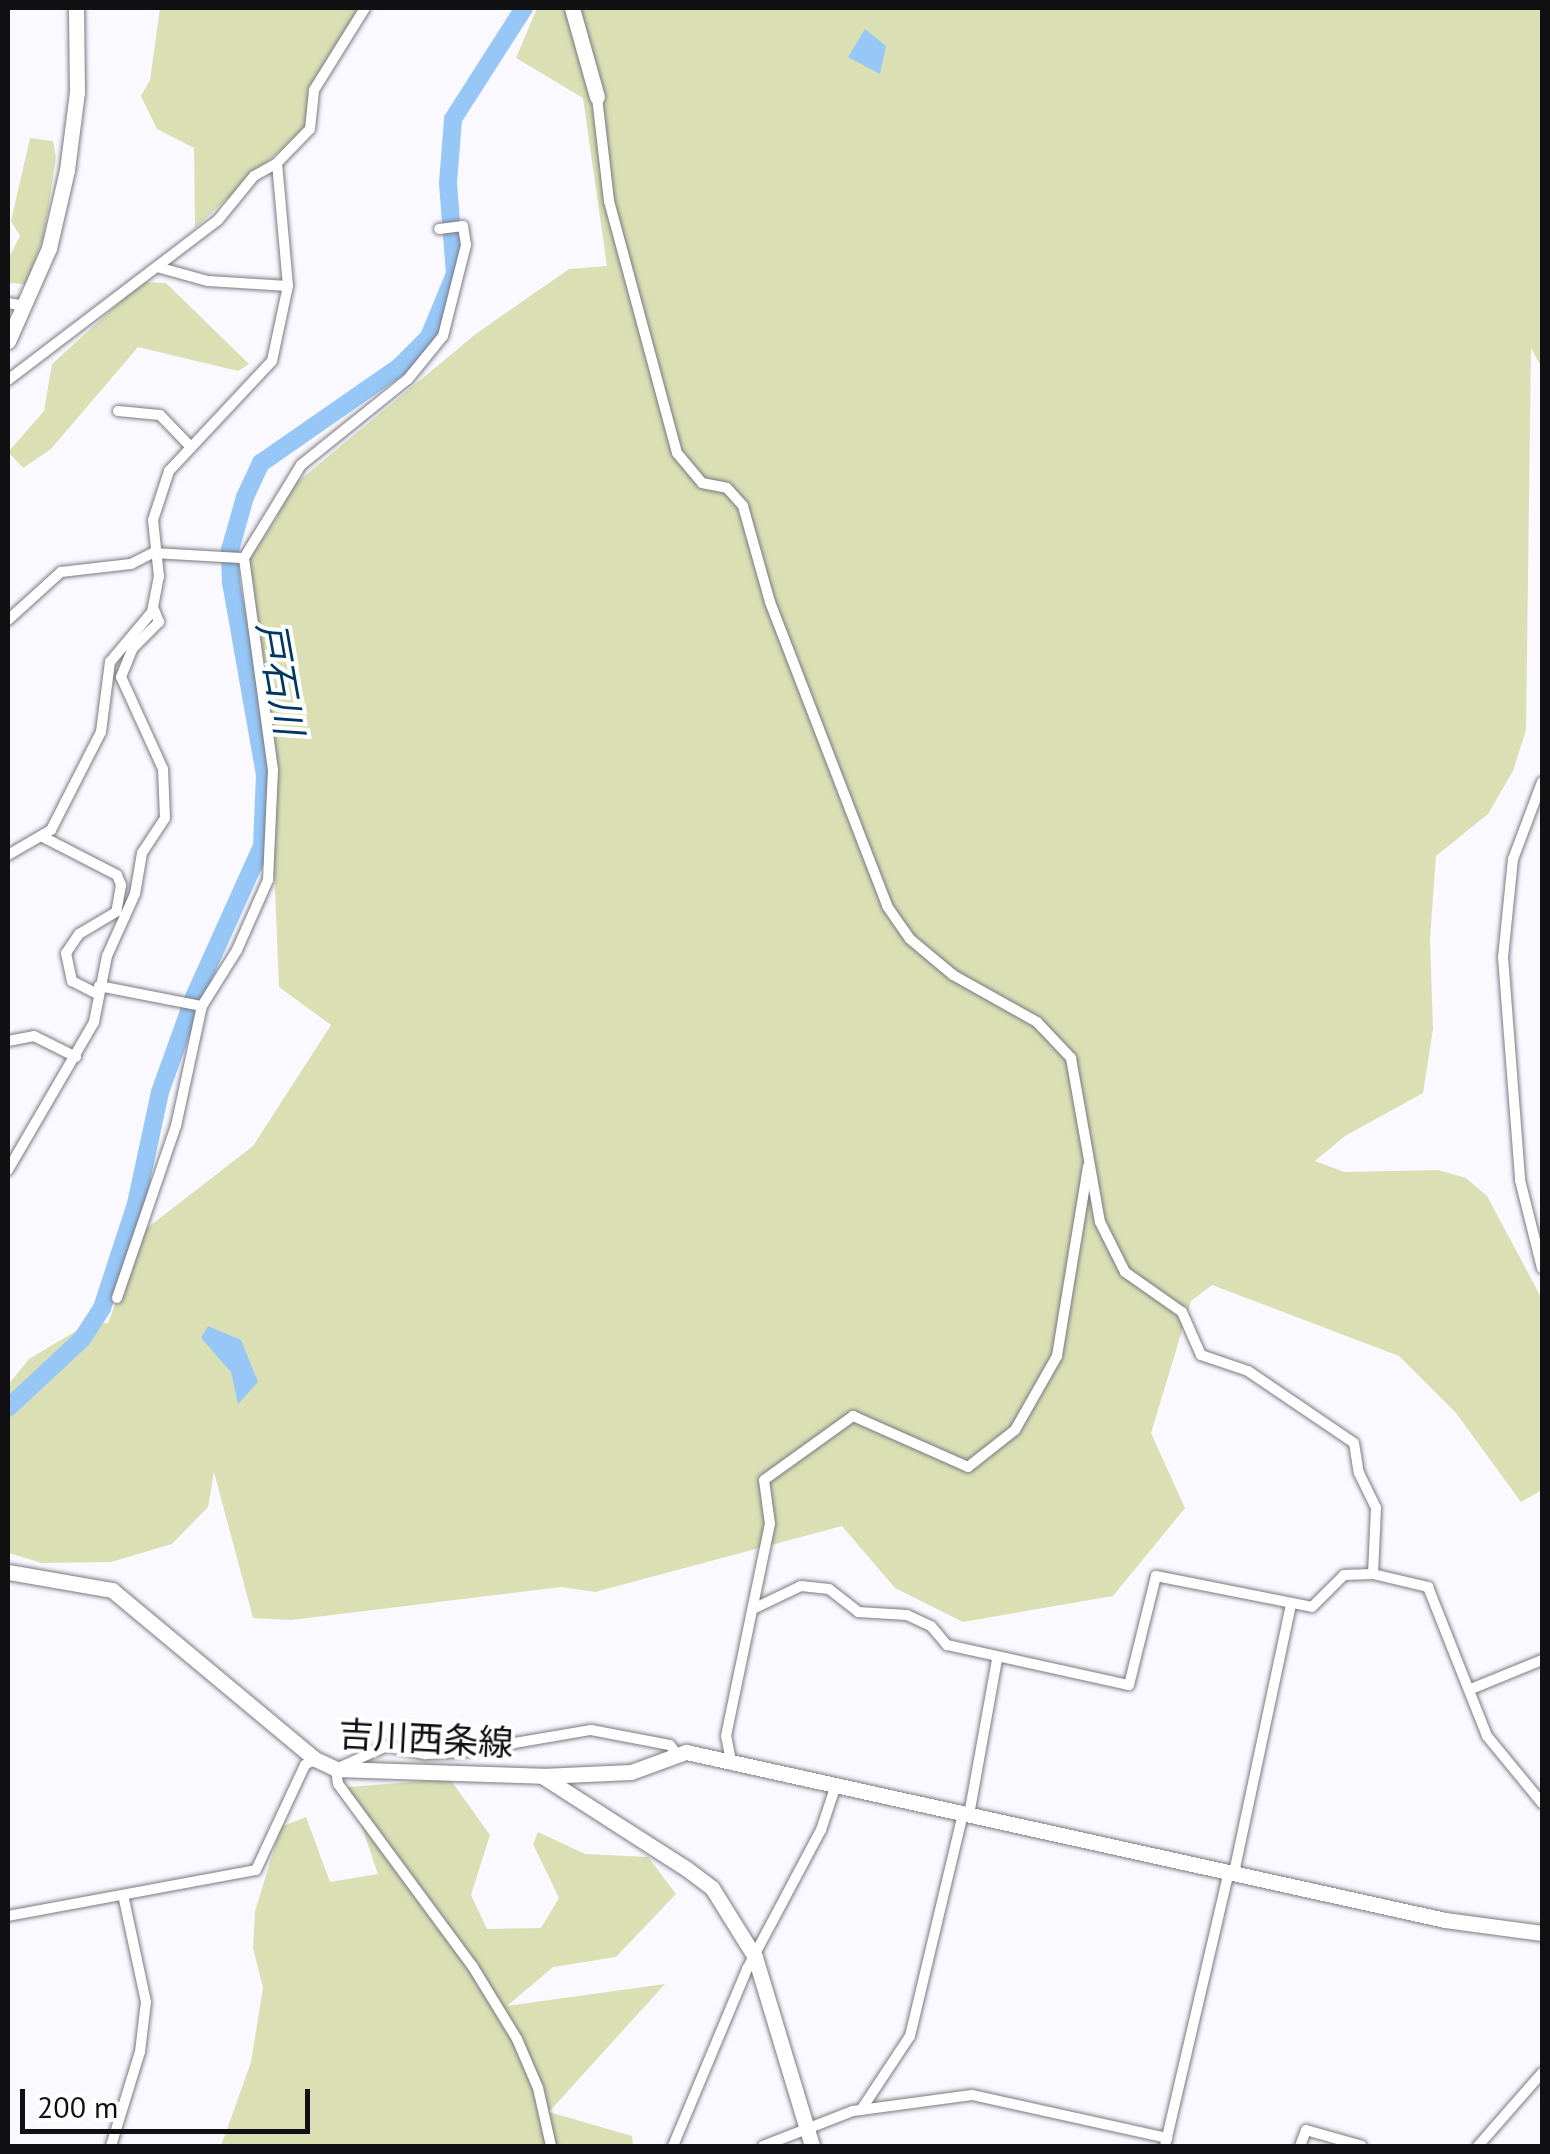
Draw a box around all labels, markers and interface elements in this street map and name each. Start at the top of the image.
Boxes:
water label: 戸石川 [249,618,313,738]
street label: 吉川西条線 [338,1712,514,1764]
scale bar [25,2069,315,2131]
text: 200 m [37,2087,118,2126]

